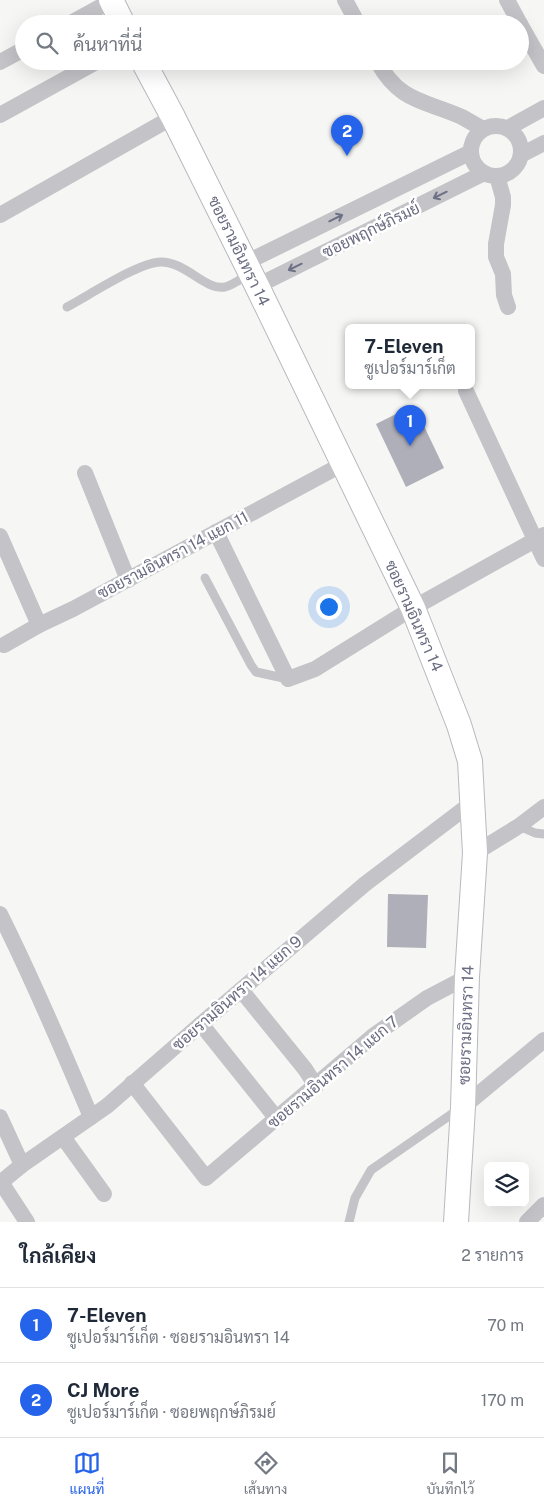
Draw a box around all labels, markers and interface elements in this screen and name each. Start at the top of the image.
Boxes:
search box [15,15,529,70]
icon: search [33,29,61,57]
text: ค้นหาที่นี่ [73,33,142,55]
pin: 2 [331,115,363,156]
one-way arrow [433,190,448,200]
street label: ซอยรามอินทรา 14 [204,193,274,309]
street label: ซอยพฤกษ์ภิรมย์ [318,196,423,262]
one-way arrow [328,213,343,222]
one-way arrow [288,263,303,272]
popup [345,324,475,389]
text: 7-Eleven [364,335,444,357]
text: ซูเปอร์มาร์เก็ต [364,359,456,378]
pin: 1 [394,405,426,446]
street label: ซอยรามอินทรา 14 แยก 11 [94,507,252,603]
street label: ซอยรามอินทรา 14 [381,557,447,675]
your location [316,594,342,620]
street label: ซอยรามอินทรา 14 แยก 9 [168,932,306,1054]
street label: ซอยรามอินทรา 14 [454,965,478,1085]
street label: ซอยรามอินทรา 14 แยก 7 [264,1012,402,1132]
map controls [484,1162,529,1207]
button: layers [484,1162,529,1207]
text: ใกล้เคียง [20,1243,96,1268]
text: 2 รายการ [461,1246,524,1265]
text: 7-Eleven [67,1304,146,1326]
text: 1 [33,1316,39,1335]
text: 70 m [487,1316,524,1335]
text: ซูเปอร์มาร์เก็ต · ซอยรามอินทรา 14 [67,1328,290,1347]
text: CJ More [67,1379,139,1401]
text: 2 [31,1391,41,1410]
text: 170 m [481,1391,524,1410]
text: ซูเปอร์มาร์เก็ต · ซอยพฤกษ์ภิรมย์ [67,1403,276,1422]
tab: แผนที่ [70,1449,105,1497]
tab: เส้นทาง [244,1449,287,1497]
tab: บันทึกไว้ [427,1449,474,1497]

